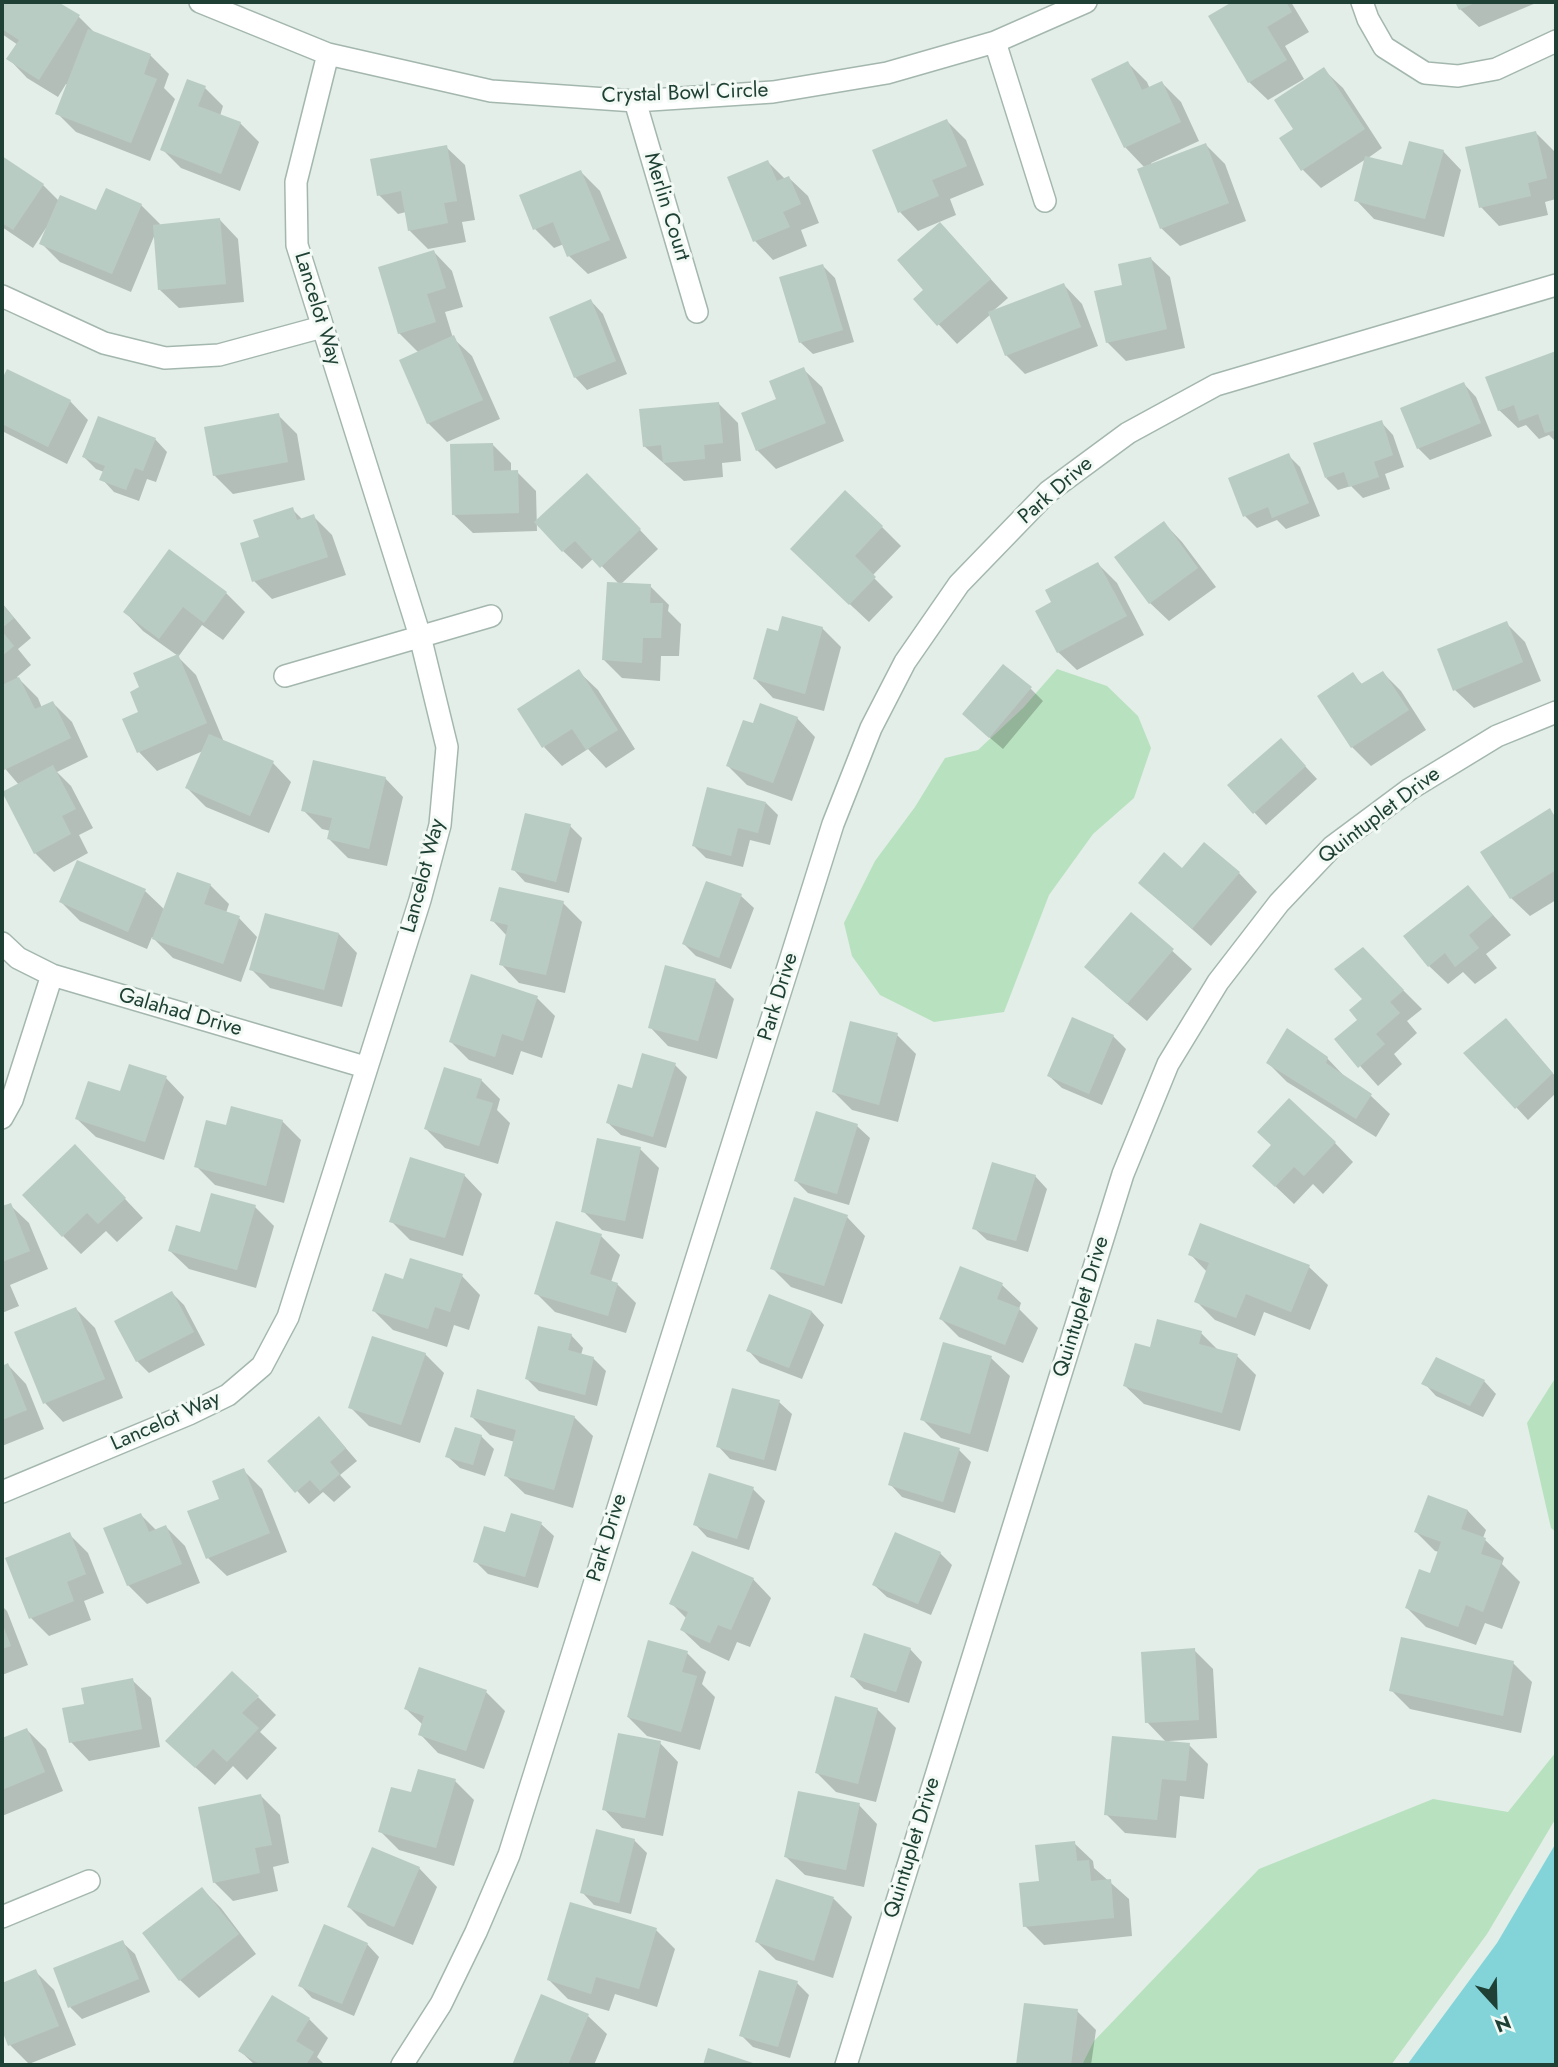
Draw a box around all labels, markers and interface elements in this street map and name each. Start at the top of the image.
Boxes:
street label: Crystal Bowl Circle [601,78,769,110]
street label: Merlin Court [638,150,694,264]
street label: Lancelot Way [288,249,346,369]
street label: Park Drive [1014,452,1098,530]
street label: Quintuplet Drive [1314,762,1446,870]
street label: Lancelot Way [397,816,451,936]
street label: Park Drive [754,950,804,1044]
street label: Galahad Drive [115,983,245,1043]
street label: Quintuplet Drive [1049,1234,1115,1380]
street label: Lancelot Way [107,1387,225,1457]
street label: Park Drive [583,1491,633,1585]
street label: Quintuplet Drive [880,1775,946,1921]
north arrow [1460,1969,1530,2039]
text: N [1491,2009,1515,2039]

